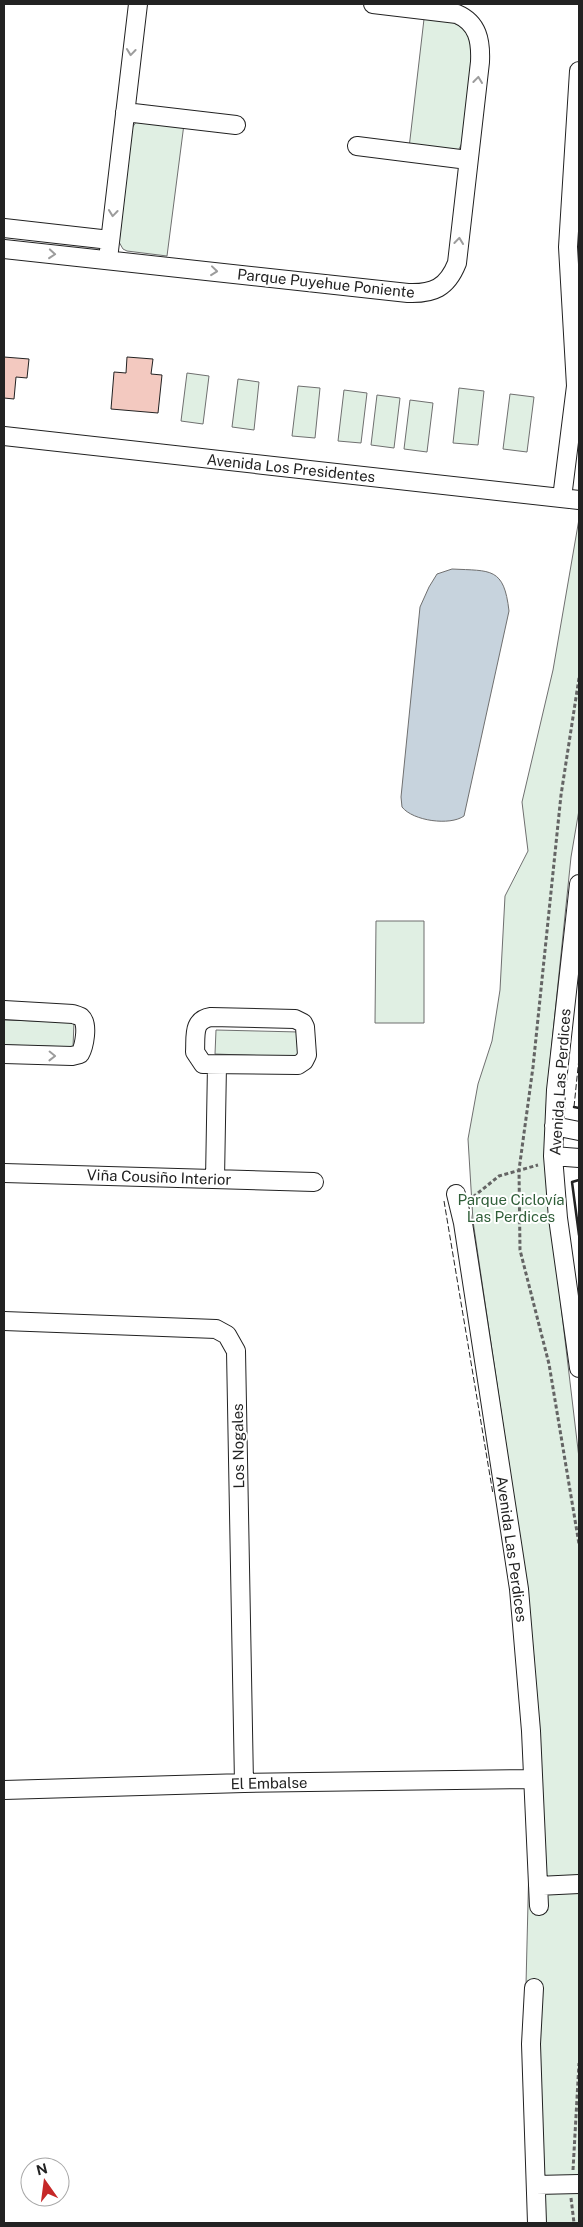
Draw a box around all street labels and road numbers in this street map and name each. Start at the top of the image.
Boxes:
street label: Parque Puyehue Poniente [236,265,416,301]
street label: Avenida Los Presidentes [206,451,376,485]
street label: Avenida Las Perdices [546,1008,574,1156]
street label: Viña Cousiño Interior [86,1166,232,1188]
street label: Los Nogales [229,1403,247,1489]
street label: Avenida Las Perdices [493,1475,531,1623]
street label: El Embalse [230,1774,308,1792]

